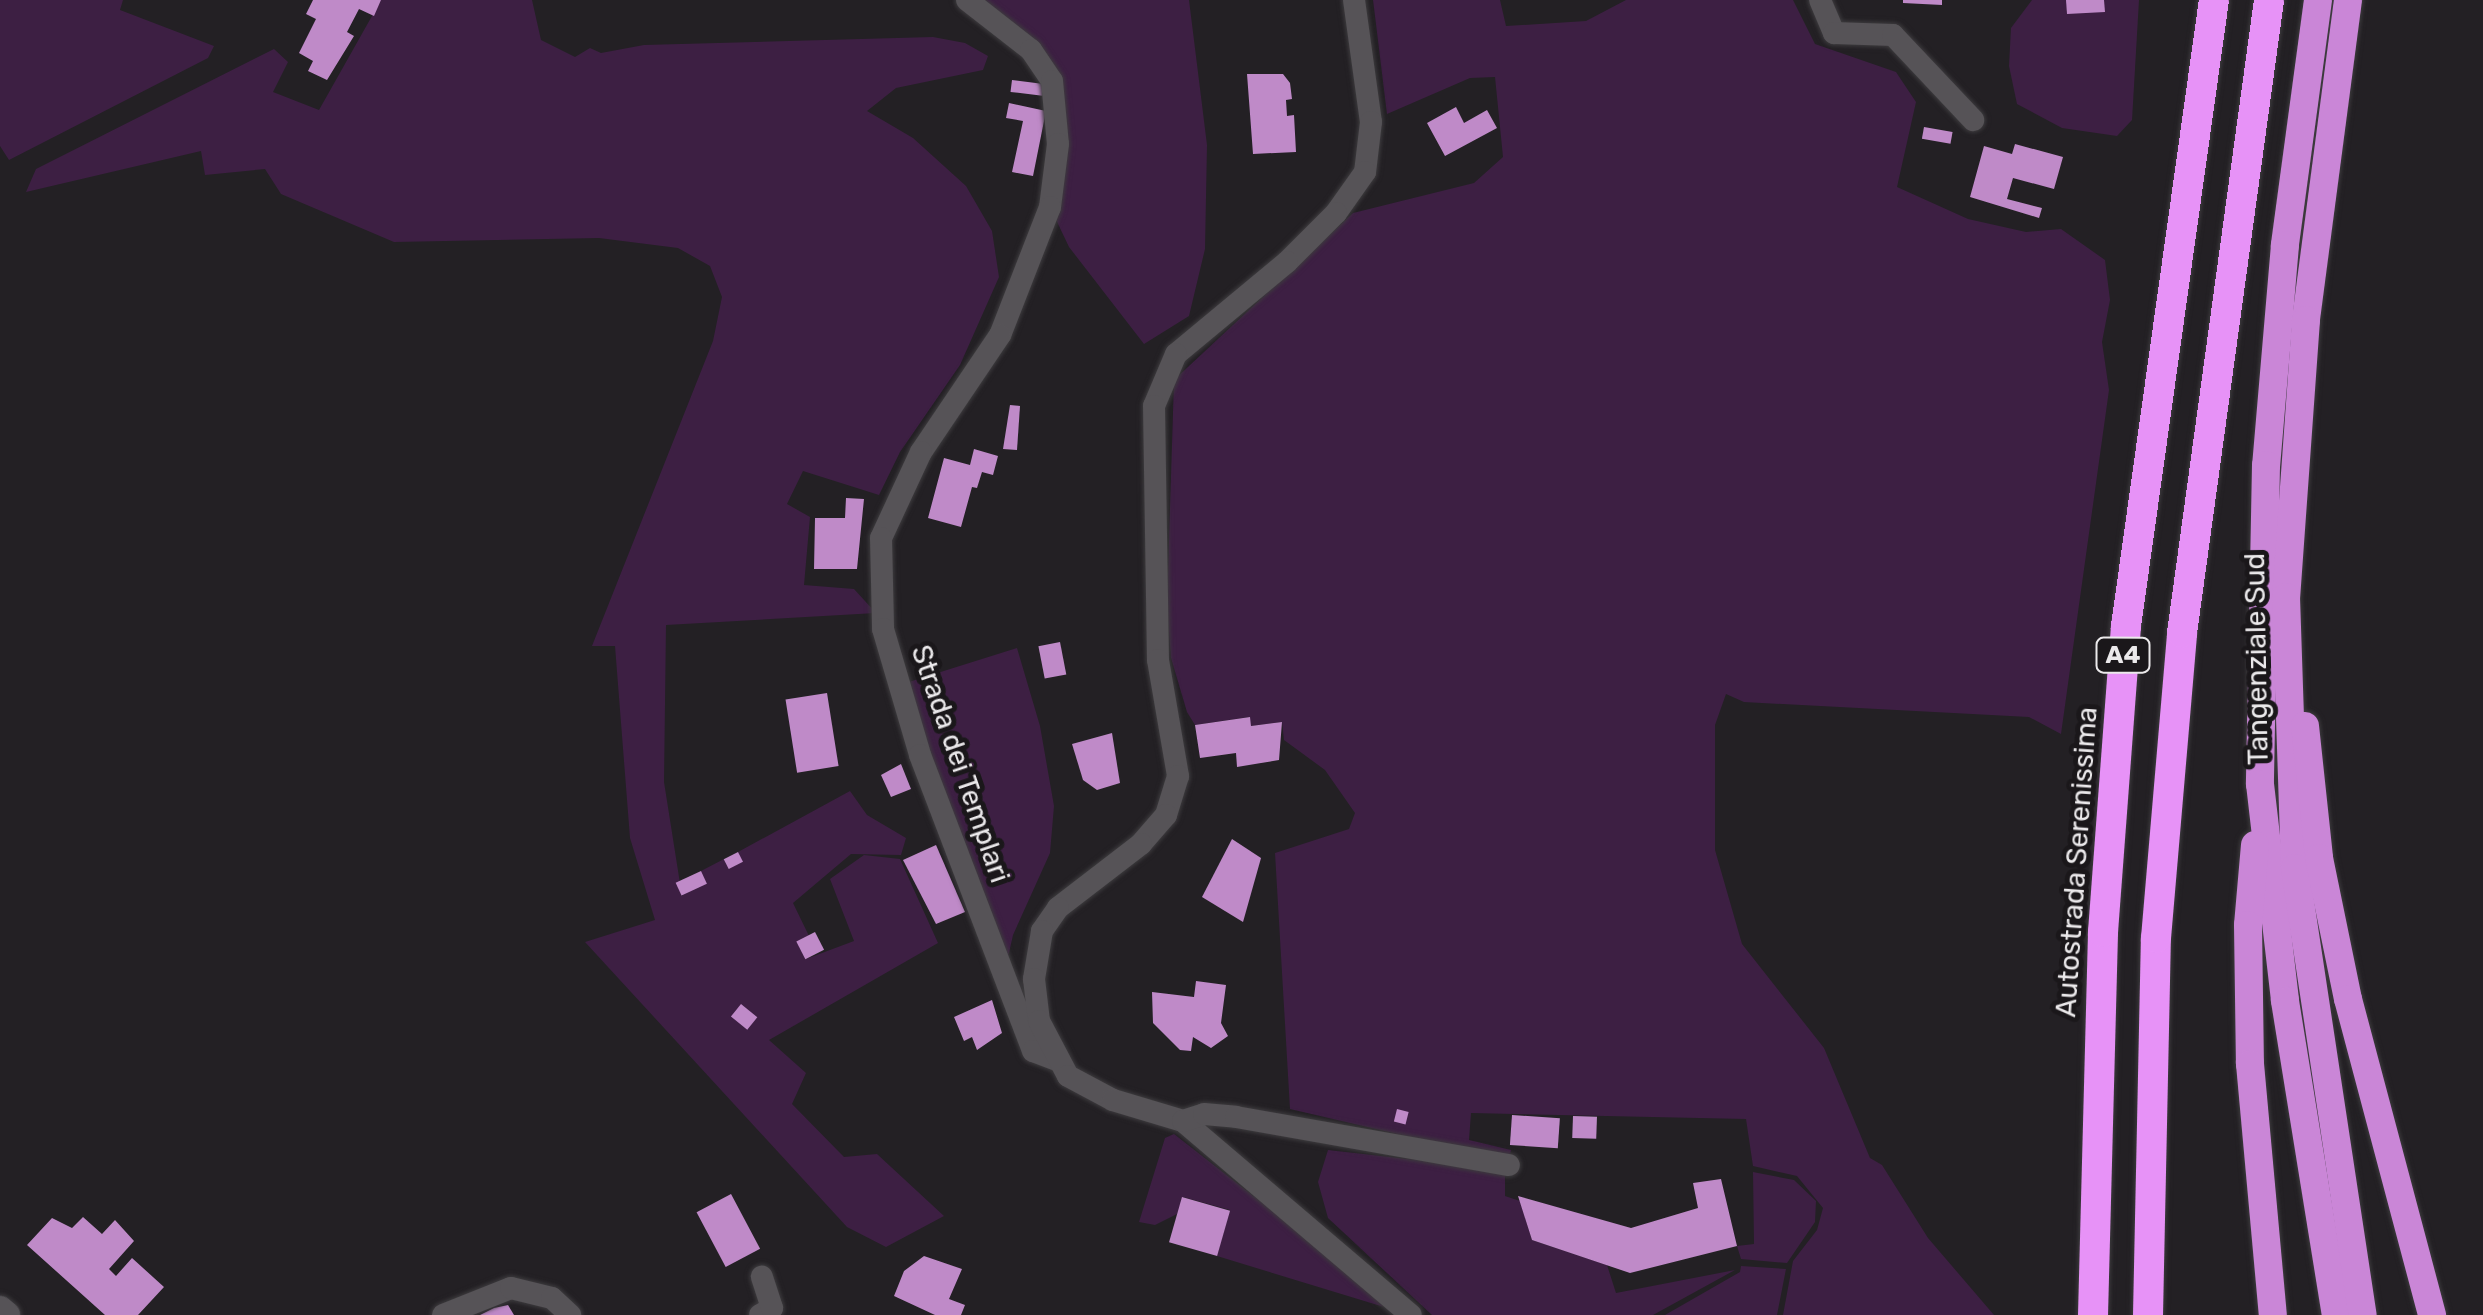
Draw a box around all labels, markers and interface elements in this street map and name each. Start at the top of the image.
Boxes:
street label: Tangenziale Sud [2238,553,2276,765]
road number: A4 [2096,635,2150,675]
street label: Strada dei Templari [903,641,1017,887]
street label: Autostrada Serenissima [2049,706,2105,1018]

